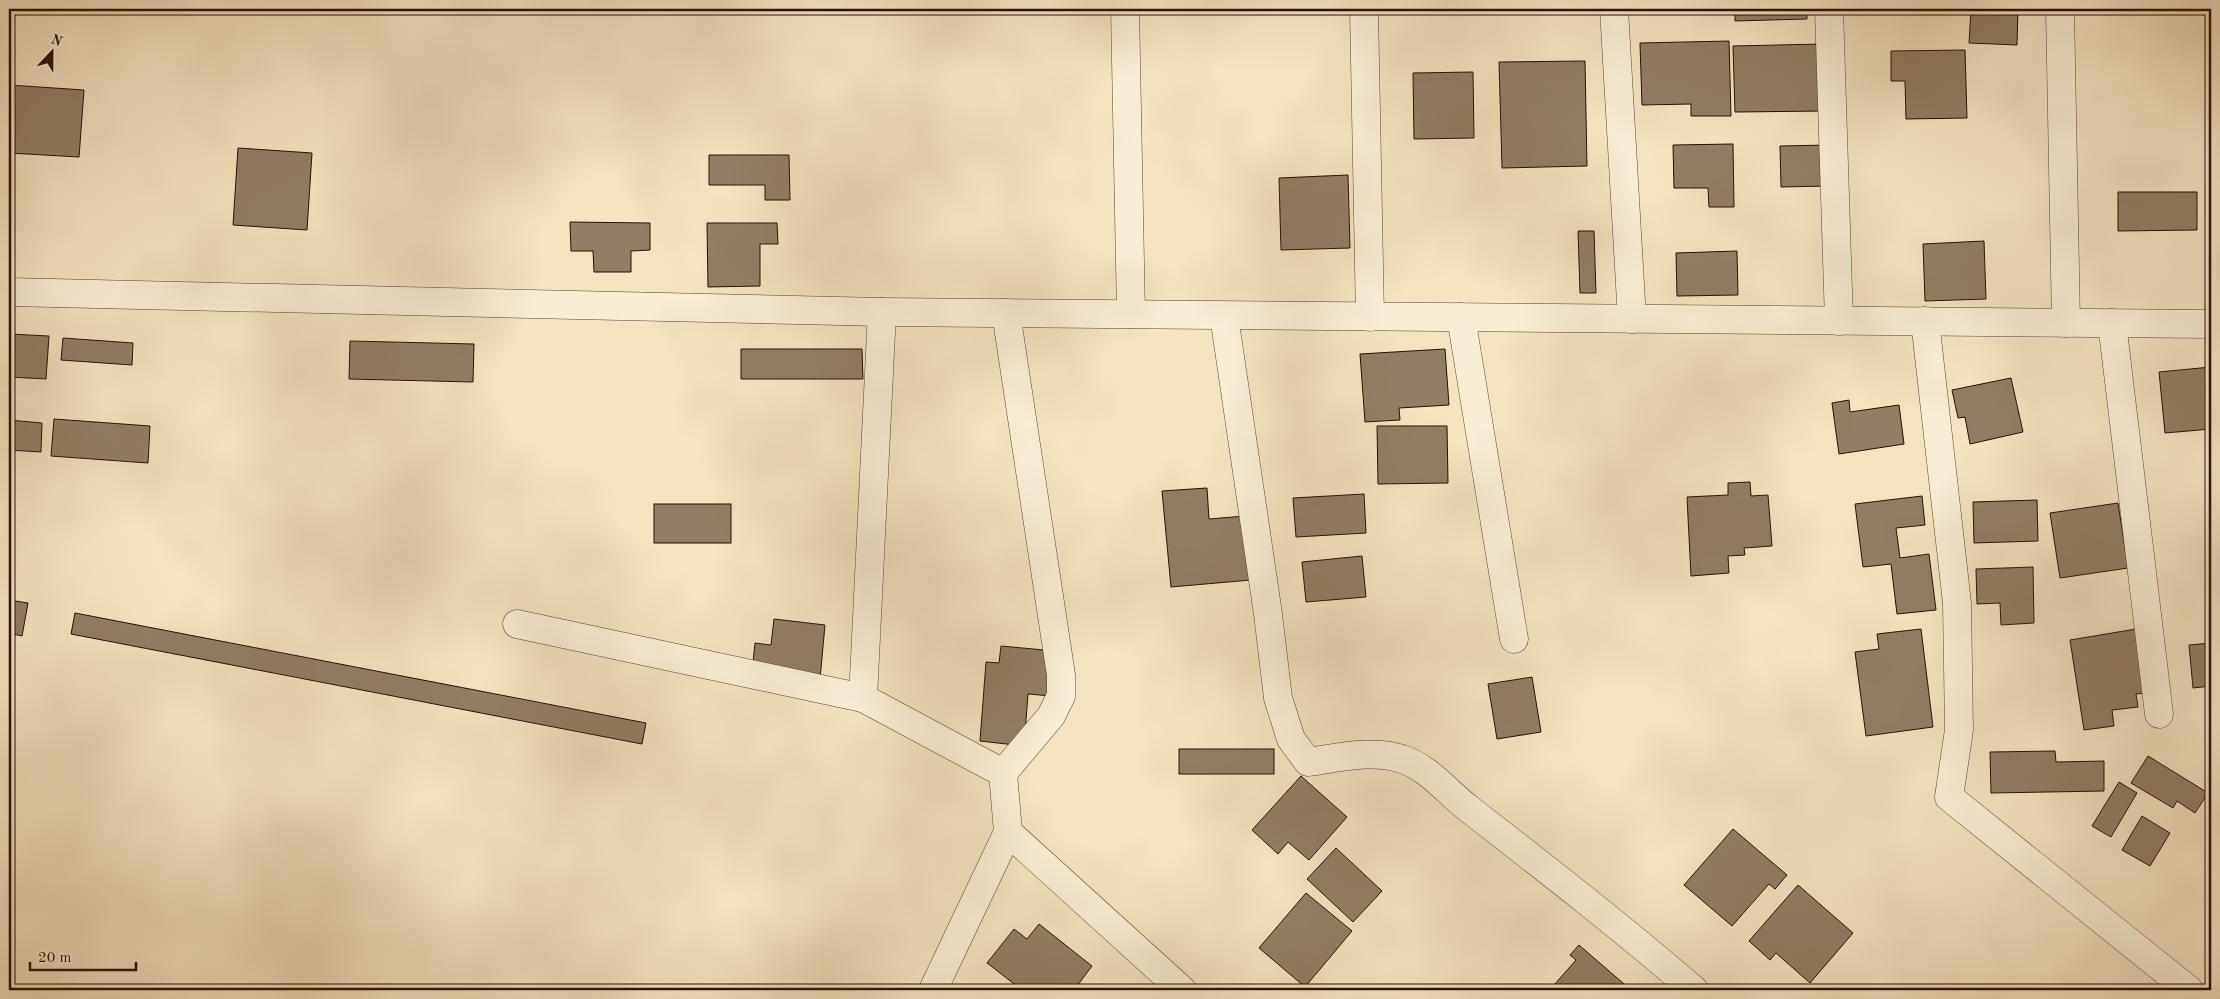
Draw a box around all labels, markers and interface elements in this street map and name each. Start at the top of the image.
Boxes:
north arrow [28,28,78,78]
text: N [49,32,64,49]
scale bar [30,939,136,971]
text: 20 m [38,951,72,966]

